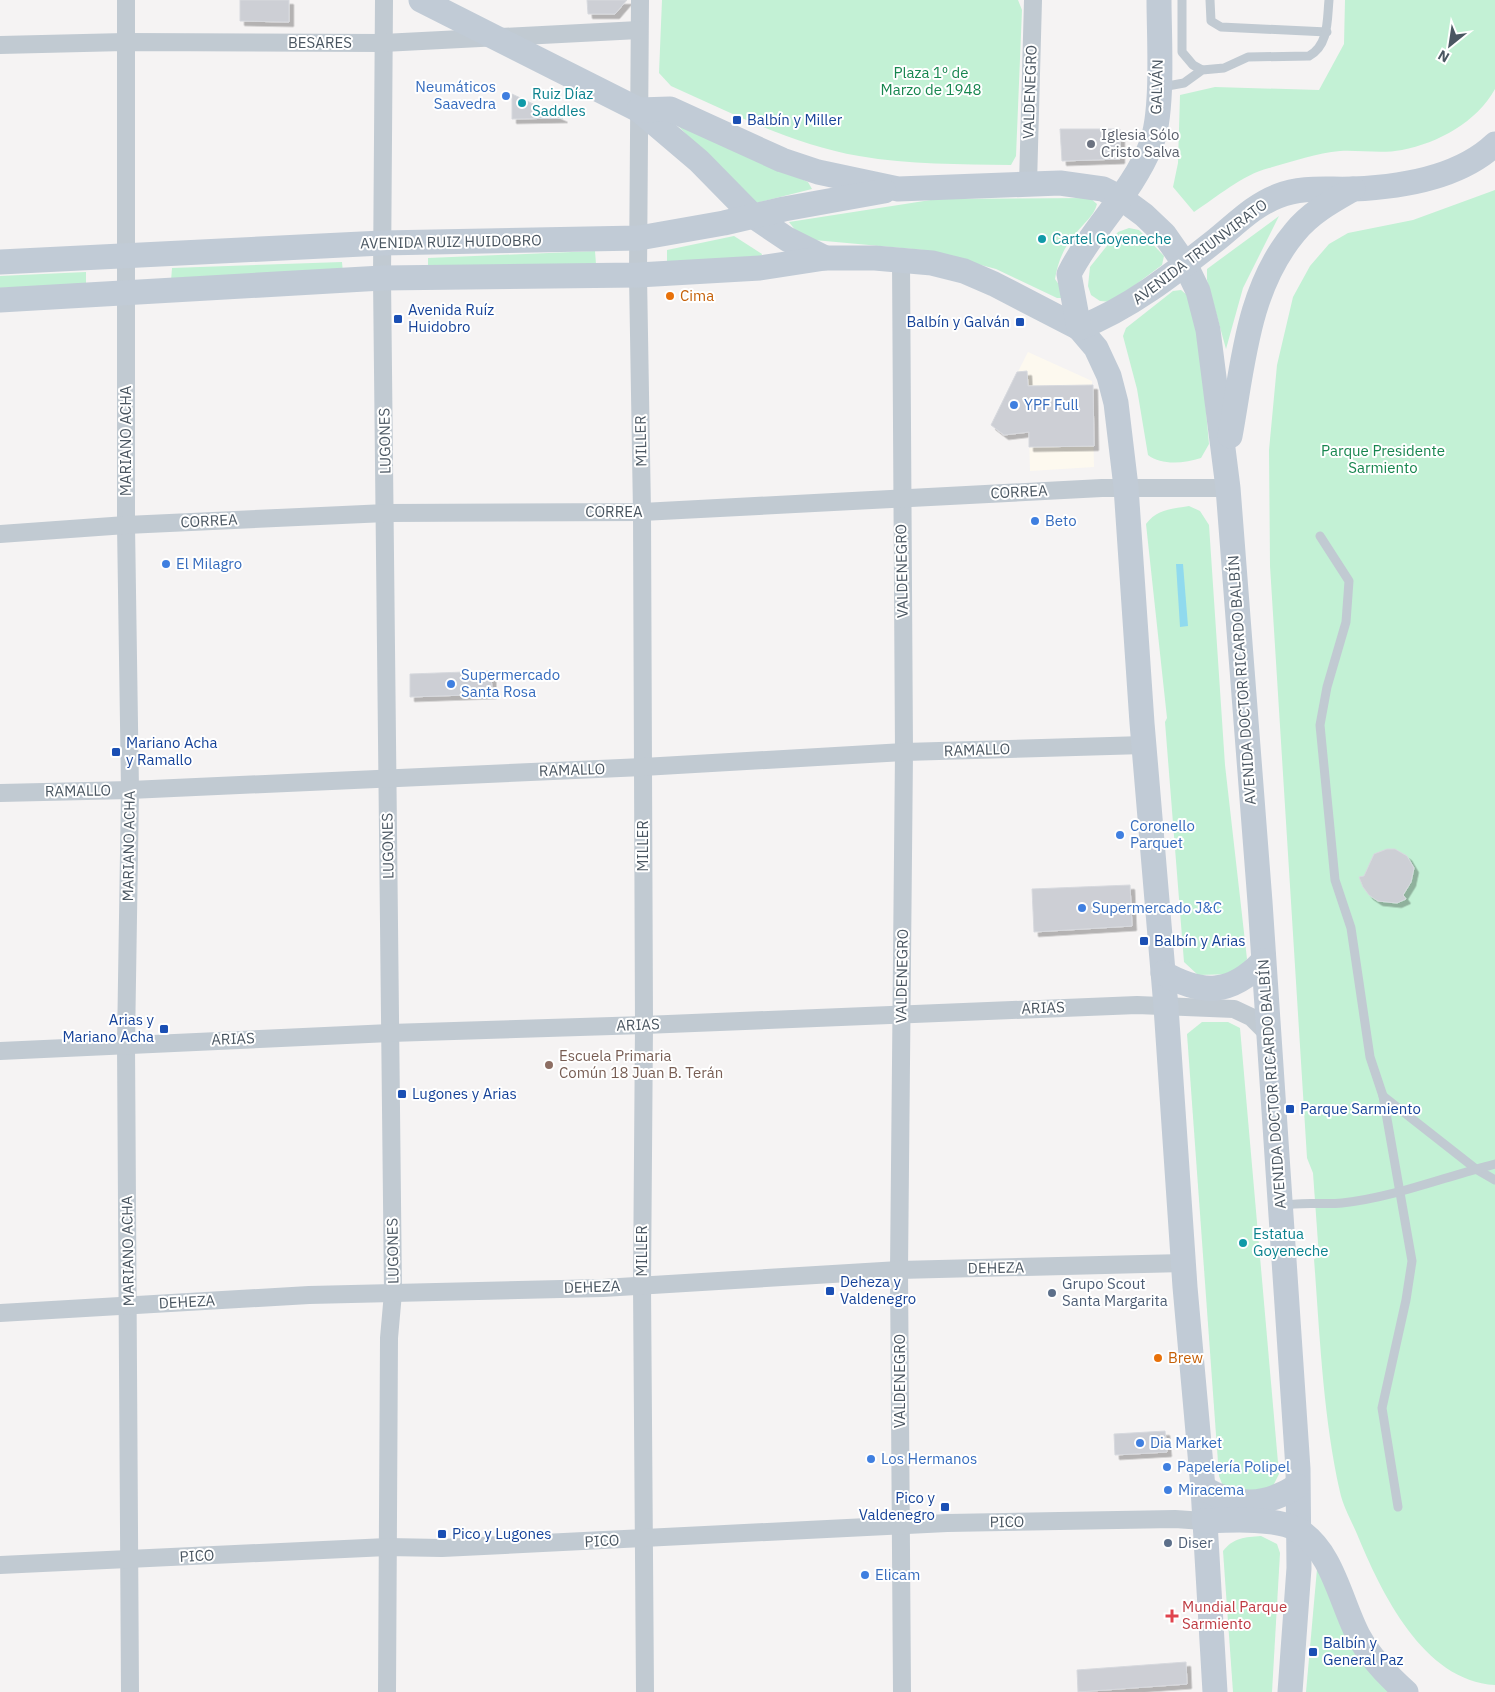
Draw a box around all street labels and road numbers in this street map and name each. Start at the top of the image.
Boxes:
street label: BESARES [288,33,352,52]
street label: VALDENEGRO [1018,45,1041,139]
street label: GALVÁN [1146,59,1167,115]
street label: AVENIDA TRIUNVIRATO [1129,195,1271,308]
street label: AVENIDA RUIZ HUIDOBRO [360,230,542,253]
street label: MARIANO ACHA [116,385,135,496]
street label: LUGONES [374,408,395,474]
street label: MILLER [631,415,650,467]
street label: CORREA [990,480,1048,502]
street label: CORREA [585,502,643,521]
street label: CORREA [180,509,238,531]
street label: VALDENEGRO [891,524,912,618]
street label: AVENIDA DOCTOR RICARDO BALBÍN [1223,555,1260,805]
street label: RAMALLO [944,739,1010,760]
street label: RAMALLO [539,759,605,780]
street label: RAMALLO [45,780,111,801]
street label: MARIANO ACHA [118,790,139,902]
street label: LUGONES [377,813,398,879]
street label: MILLER [633,820,652,872]
street label: VALDENEGRO [891,929,912,1023]
street label: AVENIDA DOCTOR RICARDO BALBÍN [1253,959,1290,1209]
street label: ARIAS [1021,997,1065,1018]
street label: ARIAS [616,1014,660,1035]
street label: ARIAS [211,1028,255,1049]
street label: MARIANO ACHA [117,1195,138,1307]
street label: LUGONES [382,1218,403,1284]
street label: MILLER [632,1225,651,1277]
street label: DEHEZA [968,1258,1025,1277]
street label: DEHEZA [563,1276,621,1297]
street label: DEHEZA [158,1291,216,1312]
street label: VALDENEGRO [890,1334,909,1428]
street label: PICO [989,1512,1025,1531]
street label: PICO [584,1530,620,1551]
street label: PICO [179,1545,215,1566]

